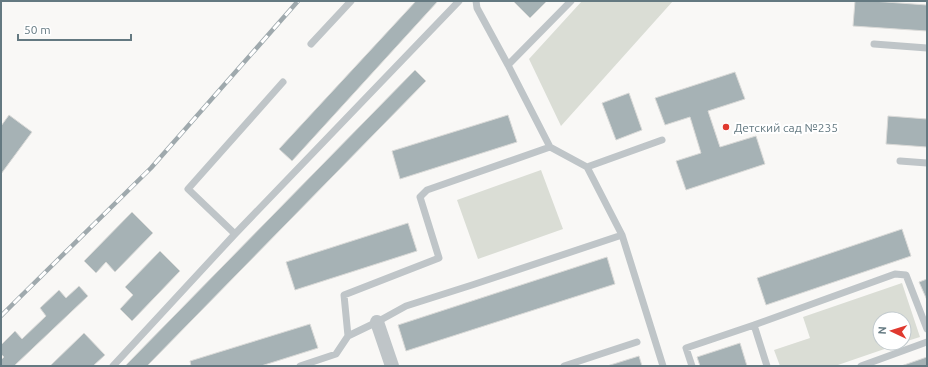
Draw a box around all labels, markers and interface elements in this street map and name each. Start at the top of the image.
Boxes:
scale bar [18,16,131,42]
text: 50 m [24,23,51,36]
place label: Детский сад №235 [734,121,838,134]
marker: Детский сад №235 [721,122,731,132]
north arrow [872,311,912,351]
text: N [876,326,888,335]

